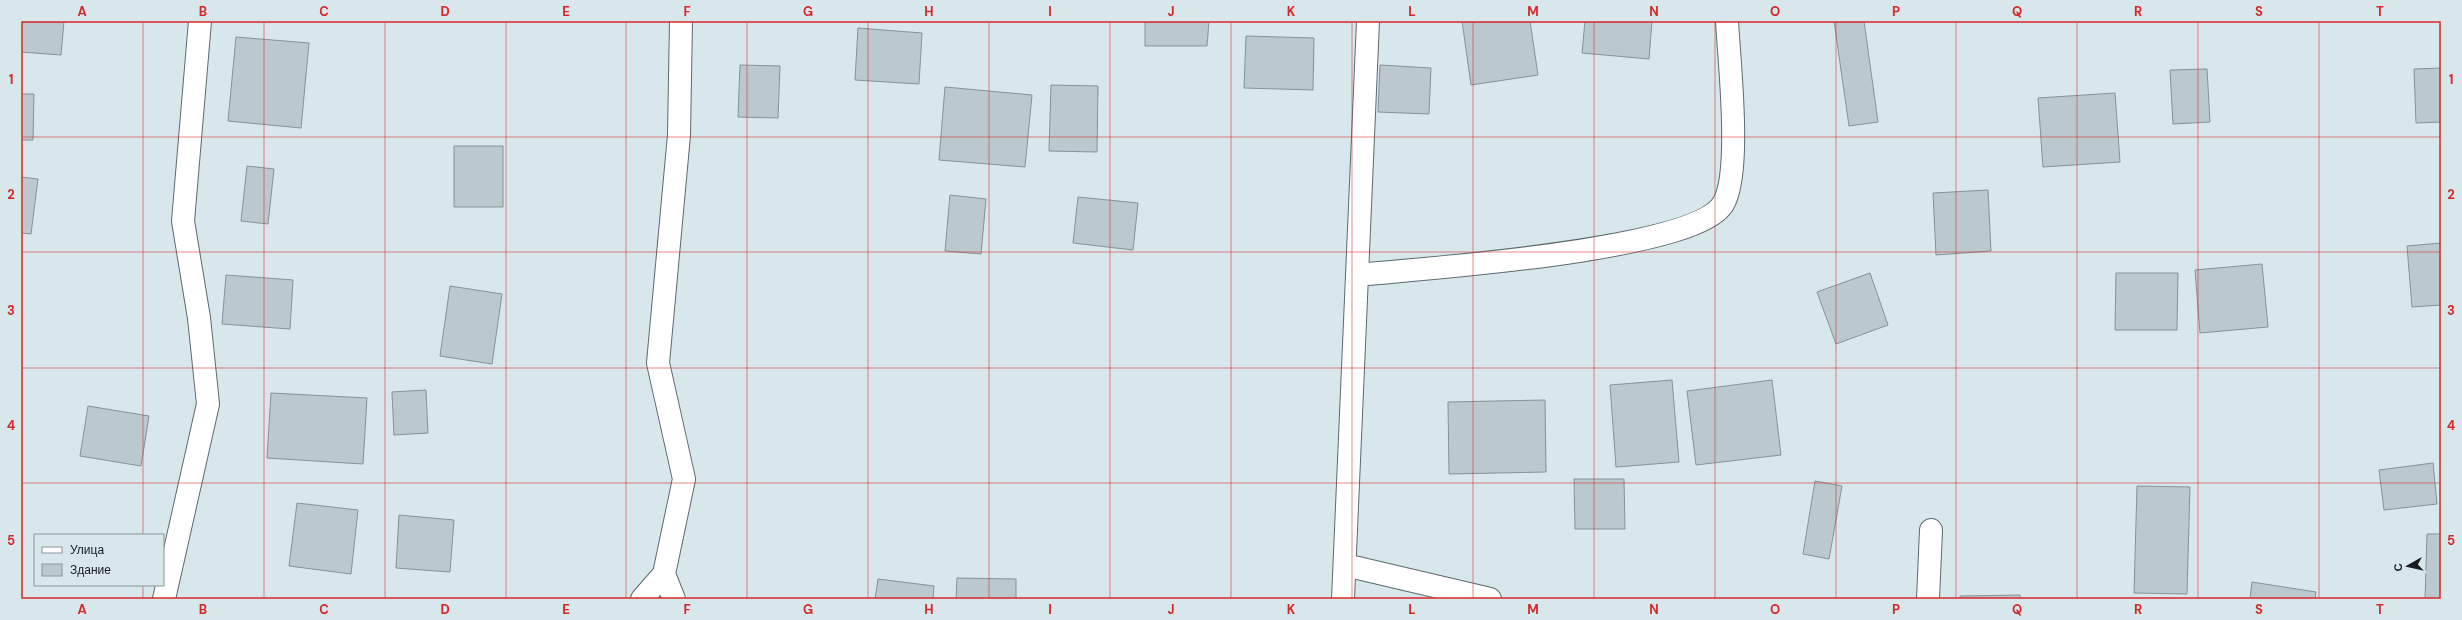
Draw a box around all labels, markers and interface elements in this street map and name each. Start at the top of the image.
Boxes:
text: A [77,3,87,20]
text: B [199,3,207,20]
text: C [319,3,329,20]
text: D [440,3,450,20]
text: E [562,3,570,20]
text: F [683,3,691,20]
text: G [803,3,813,20]
text: H [924,3,934,20]
text: I [1048,3,1052,20]
text: J [1167,3,1175,20]
text: K [1287,3,1296,20]
text: L [1408,3,1416,20]
text: M [1527,3,1539,20]
text: N [1649,3,1659,20]
text: O [1770,3,1780,20]
text: P [1892,3,1900,20]
text: Q [2012,3,2022,20]
text: R [2134,3,2142,20]
text: S [2255,3,2263,20]
text: T [2376,3,2384,20]
text: 1 [9,71,13,88]
text: 1 [2449,71,2453,88]
text: 2 [7,186,15,203]
text: 2 [2447,186,2455,203]
text: 3 [7,302,15,319]
text: 3 [2447,302,2455,319]
text: 4 [7,417,15,434]
text: 4 [2447,417,2455,434]
text: 5 [7,532,15,549]
text: 5 [2447,532,2455,549]
legend [34,534,164,586]
text: Улица [70,542,104,558]
north arrow [2388,546,2428,586]
text: Здание [70,562,111,578]
text: С [2391,562,2406,572]
text: A [77,601,87,618]
text: B [199,601,207,618]
text: C [319,601,329,618]
text: D [440,601,450,618]
text: E [562,601,570,618]
text: F [683,601,691,618]
text: G [803,601,813,618]
text: H [924,601,934,618]
text: I [1048,601,1052,618]
text: J [1167,601,1175,618]
text: K [1287,601,1296,618]
text: L [1408,601,1416,618]
text: M [1527,601,1539,618]
text: N [1649,601,1659,618]
text: O [1770,601,1780,618]
text: P [1892,601,1900,618]
text: Q [2012,601,2022,618]
text: R [2134,601,2142,618]
text: S [2255,601,2263,618]
text: T [2376,601,2384,618]

